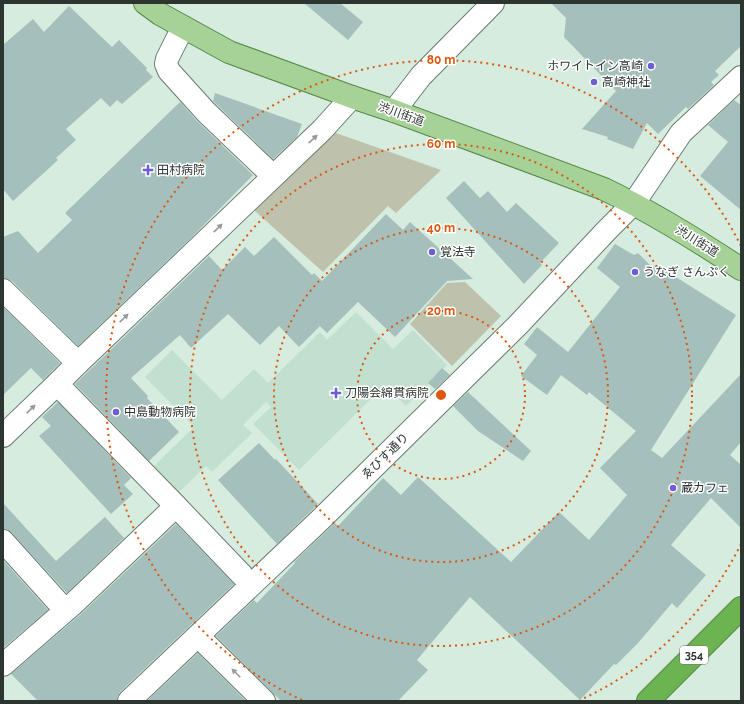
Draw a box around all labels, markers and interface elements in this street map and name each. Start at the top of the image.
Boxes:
text: 80 m [427,53,455,67]
place label: ホワイトイン高崎 [547,59,643,73]
marker: ホワイトイン高崎 [646,61,656,71]
place label: 高崎神社 [602,75,650,89]
marker: 高崎神社 [589,77,599,87]
street label: 渋川街道 [376,99,426,129]
one-way arrow [308,135,317,144]
text: 60 m [427,137,455,151]
place label: 田村病院 [157,163,205,177]
marker: 田村病院 [142,164,154,176]
text: 40 m [427,221,455,235]
street label: 渋川街道 [673,222,721,260]
one-way arrow [213,223,223,233]
place label: 覚法寺 [440,245,476,259]
marker: 覚法寺 [427,247,437,257]
place label: うなぎ さんぷく [643,265,730,279]
marker: うなぎ さんぷく [630,267,640,277]
text: 20 m [427,304,455,318]
one-way arrow [119,313,129,323]
place label: 刀陽会綿貫病院 [345,386,429,400]
marker: 刀陽会綿貫病院 [330,387,342,399]
centre of rings [434,388,448,402]
one-way arrow [26,404,36,414]
place label: 中島動物病院 [124,405,196,419]
marker: 中島動物病院 [111,407,121,417]
street label: ゑびす通り [359,430,411,482]
place label: 蔵カフェ [681,481,729,495]
marker: 蔵カフェ [668,483,678,493]
road number: 354 [680,646,708,664]
one-way arrow [231,668,241,678]

